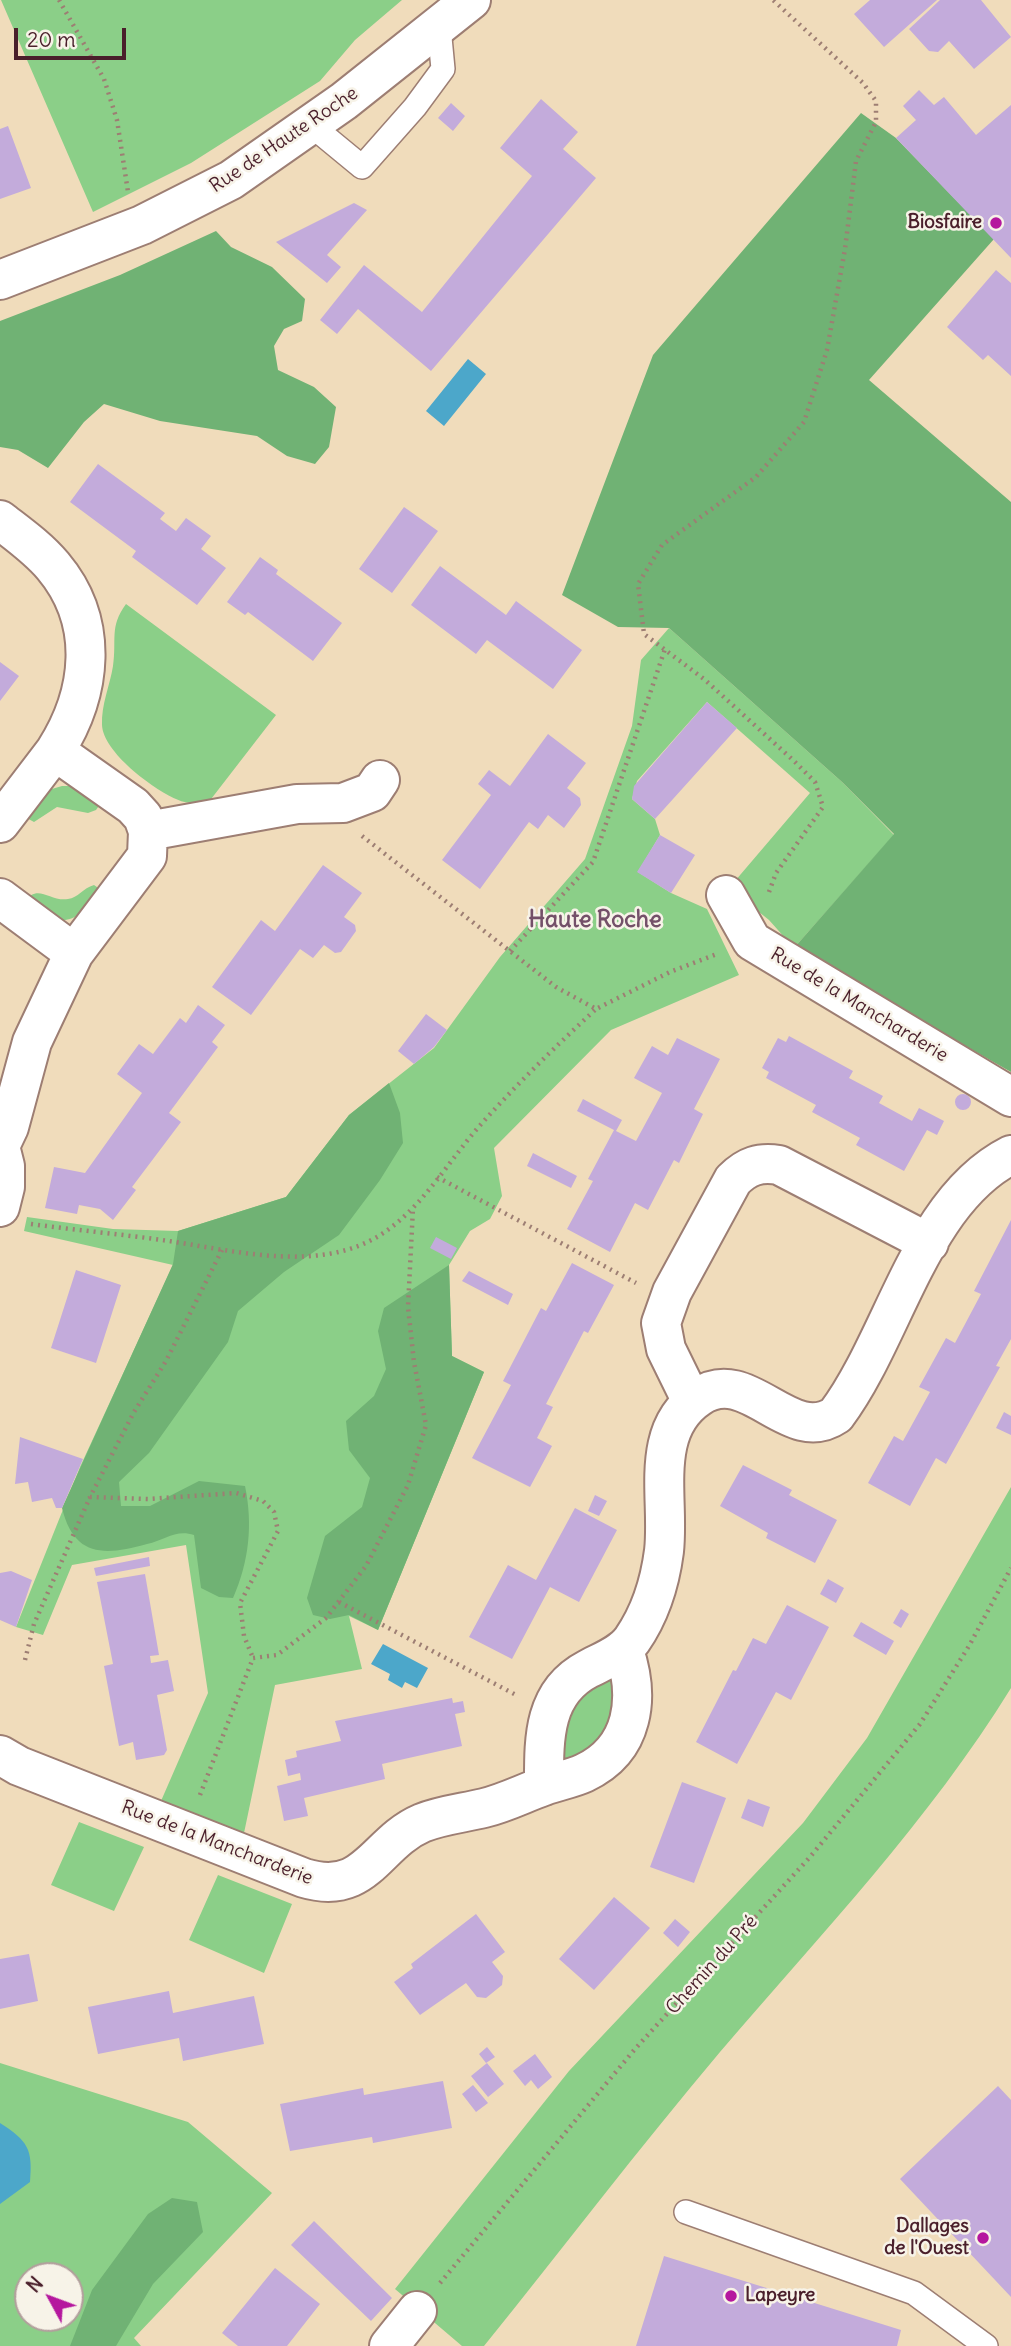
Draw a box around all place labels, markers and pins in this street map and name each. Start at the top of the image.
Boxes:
place label: Biosfaire [908,212,982,234]
marker: Biosfaire [988,215,1004,231]
place label: Dallages de l'Ouest [884,2216,969,2260]
marker: Dallages de l'Ouest [975,2230,991,2246]
place label: Lapeyre [745,2285,815,2307]
marker: Lapeyre [723,2288,739,2304]

